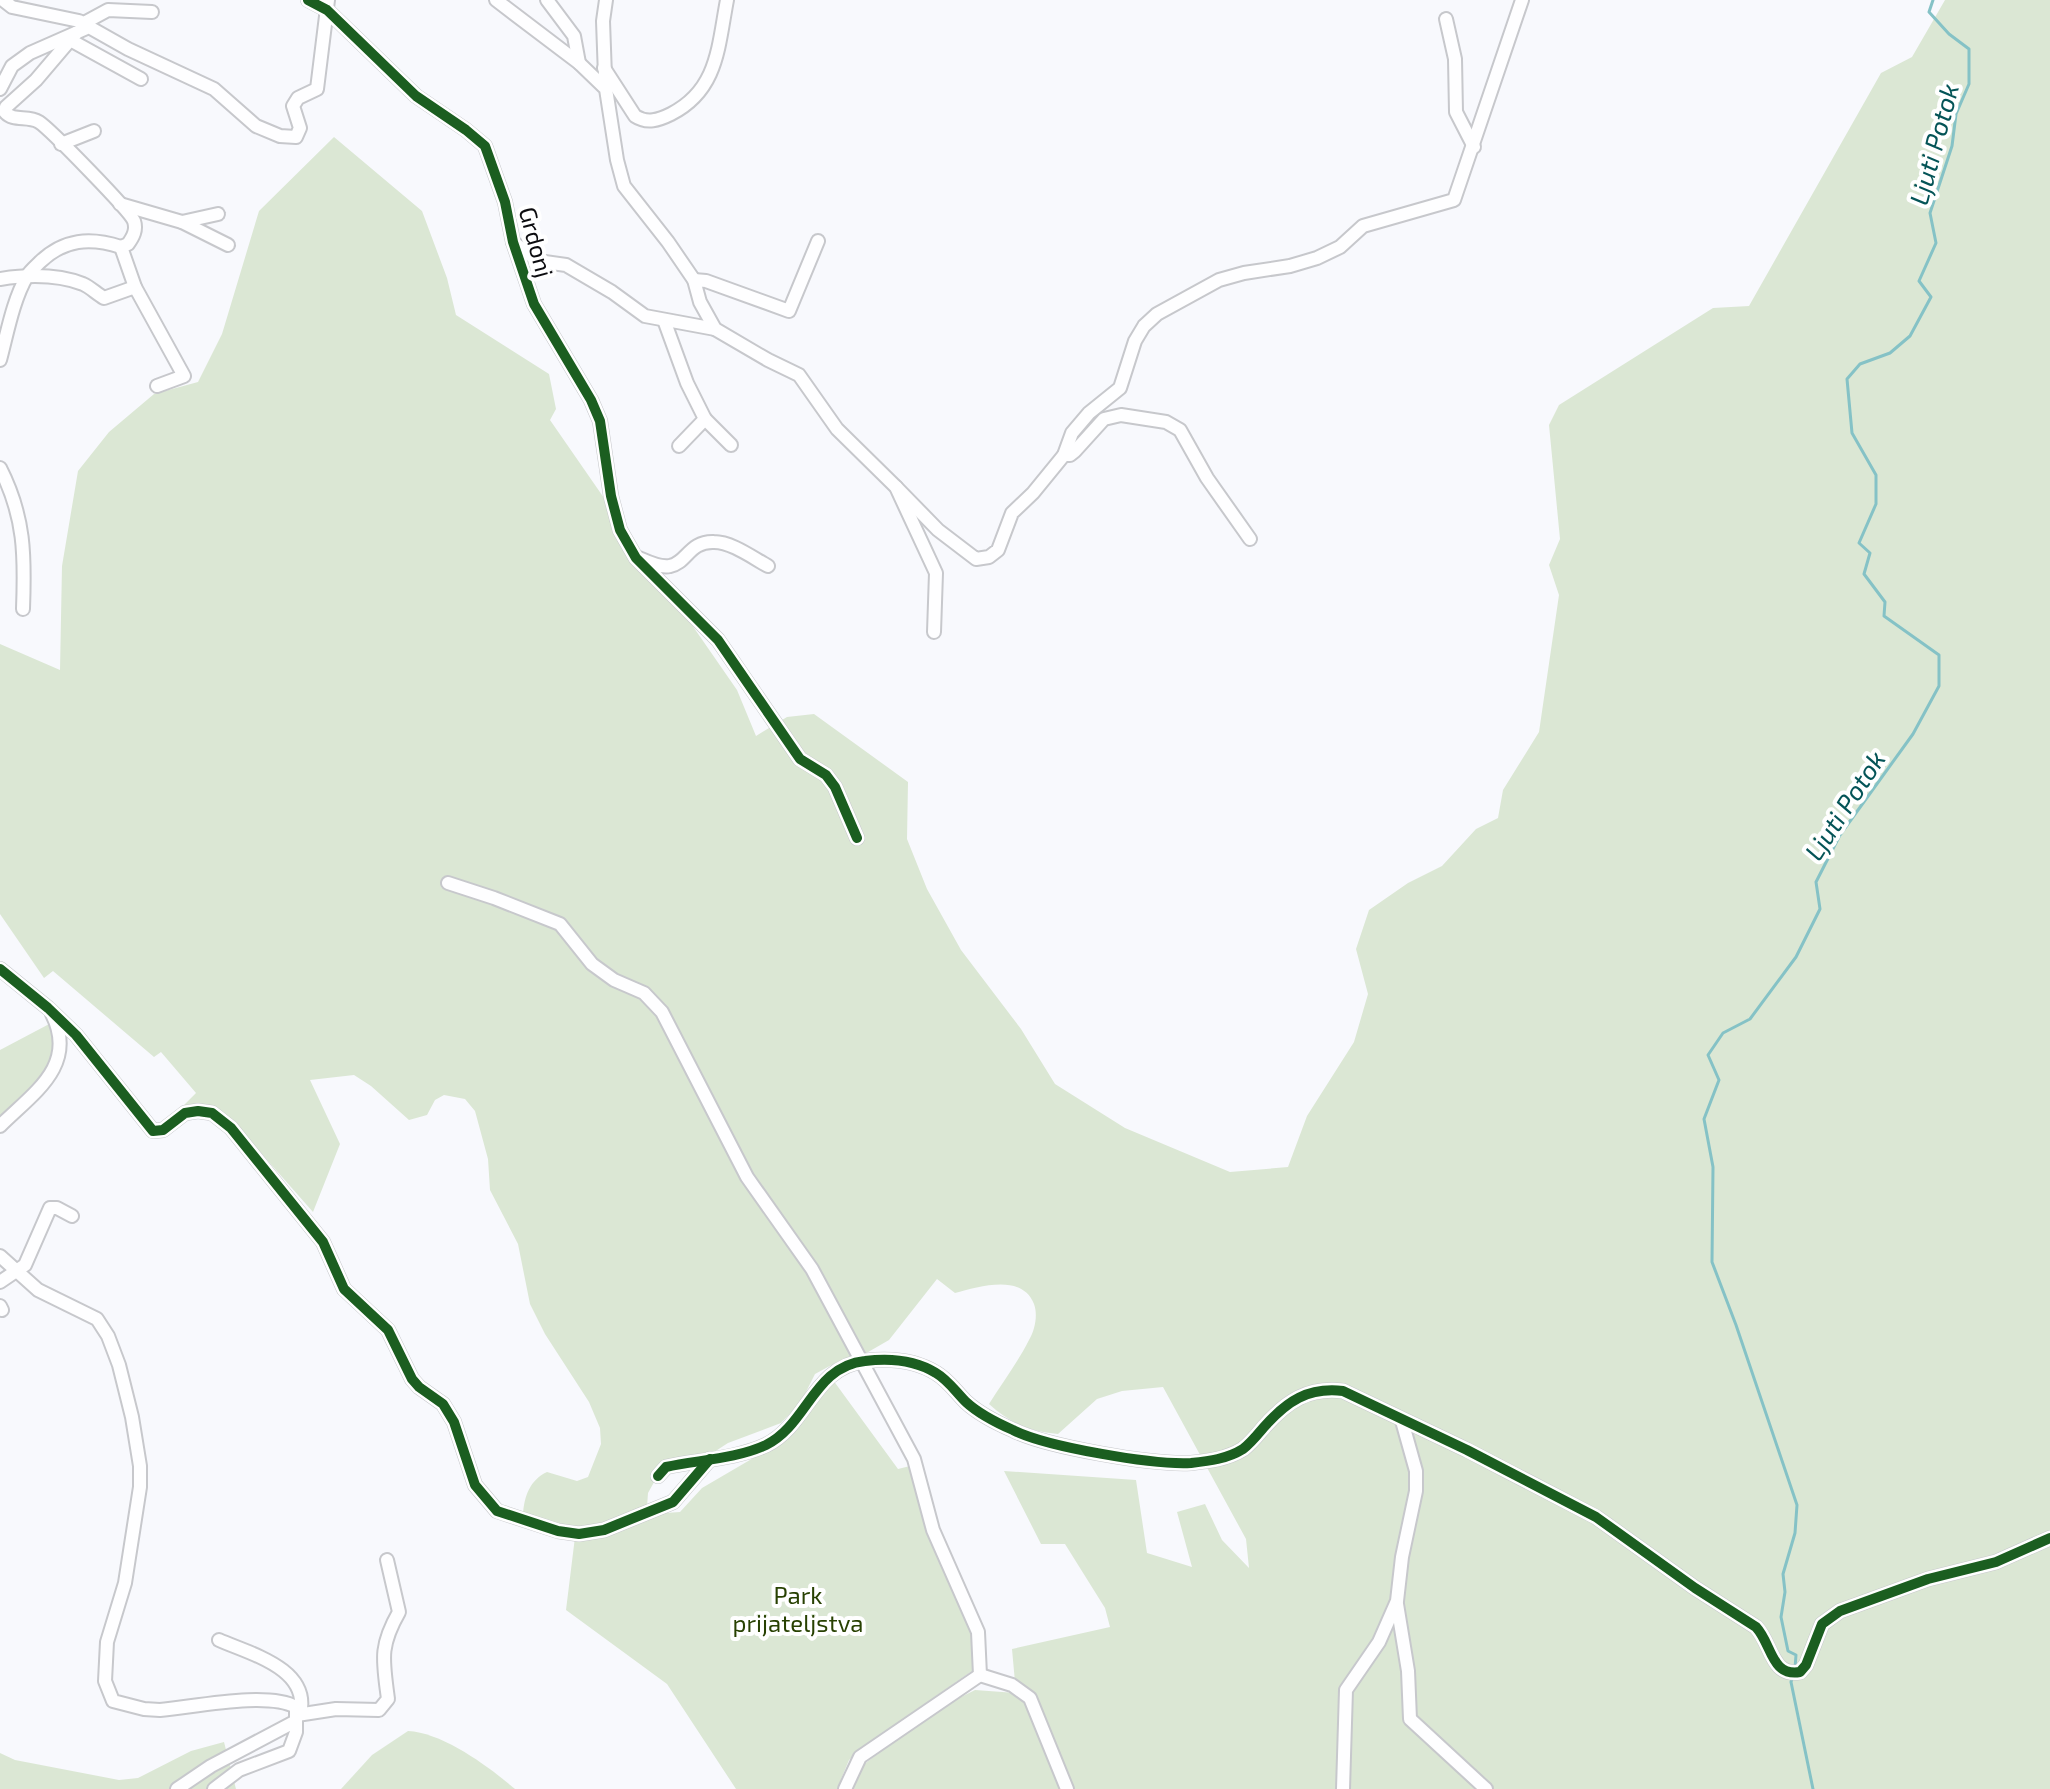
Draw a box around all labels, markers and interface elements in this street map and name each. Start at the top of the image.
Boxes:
water label: Ljuti Potok [1902,80,1964,208]
street label: Grdonj [514,204,560,280]
water label: Ljuti Potok [1797,744,1891,866]
park label: Park prijateljstva [733,1580,863,1637]

